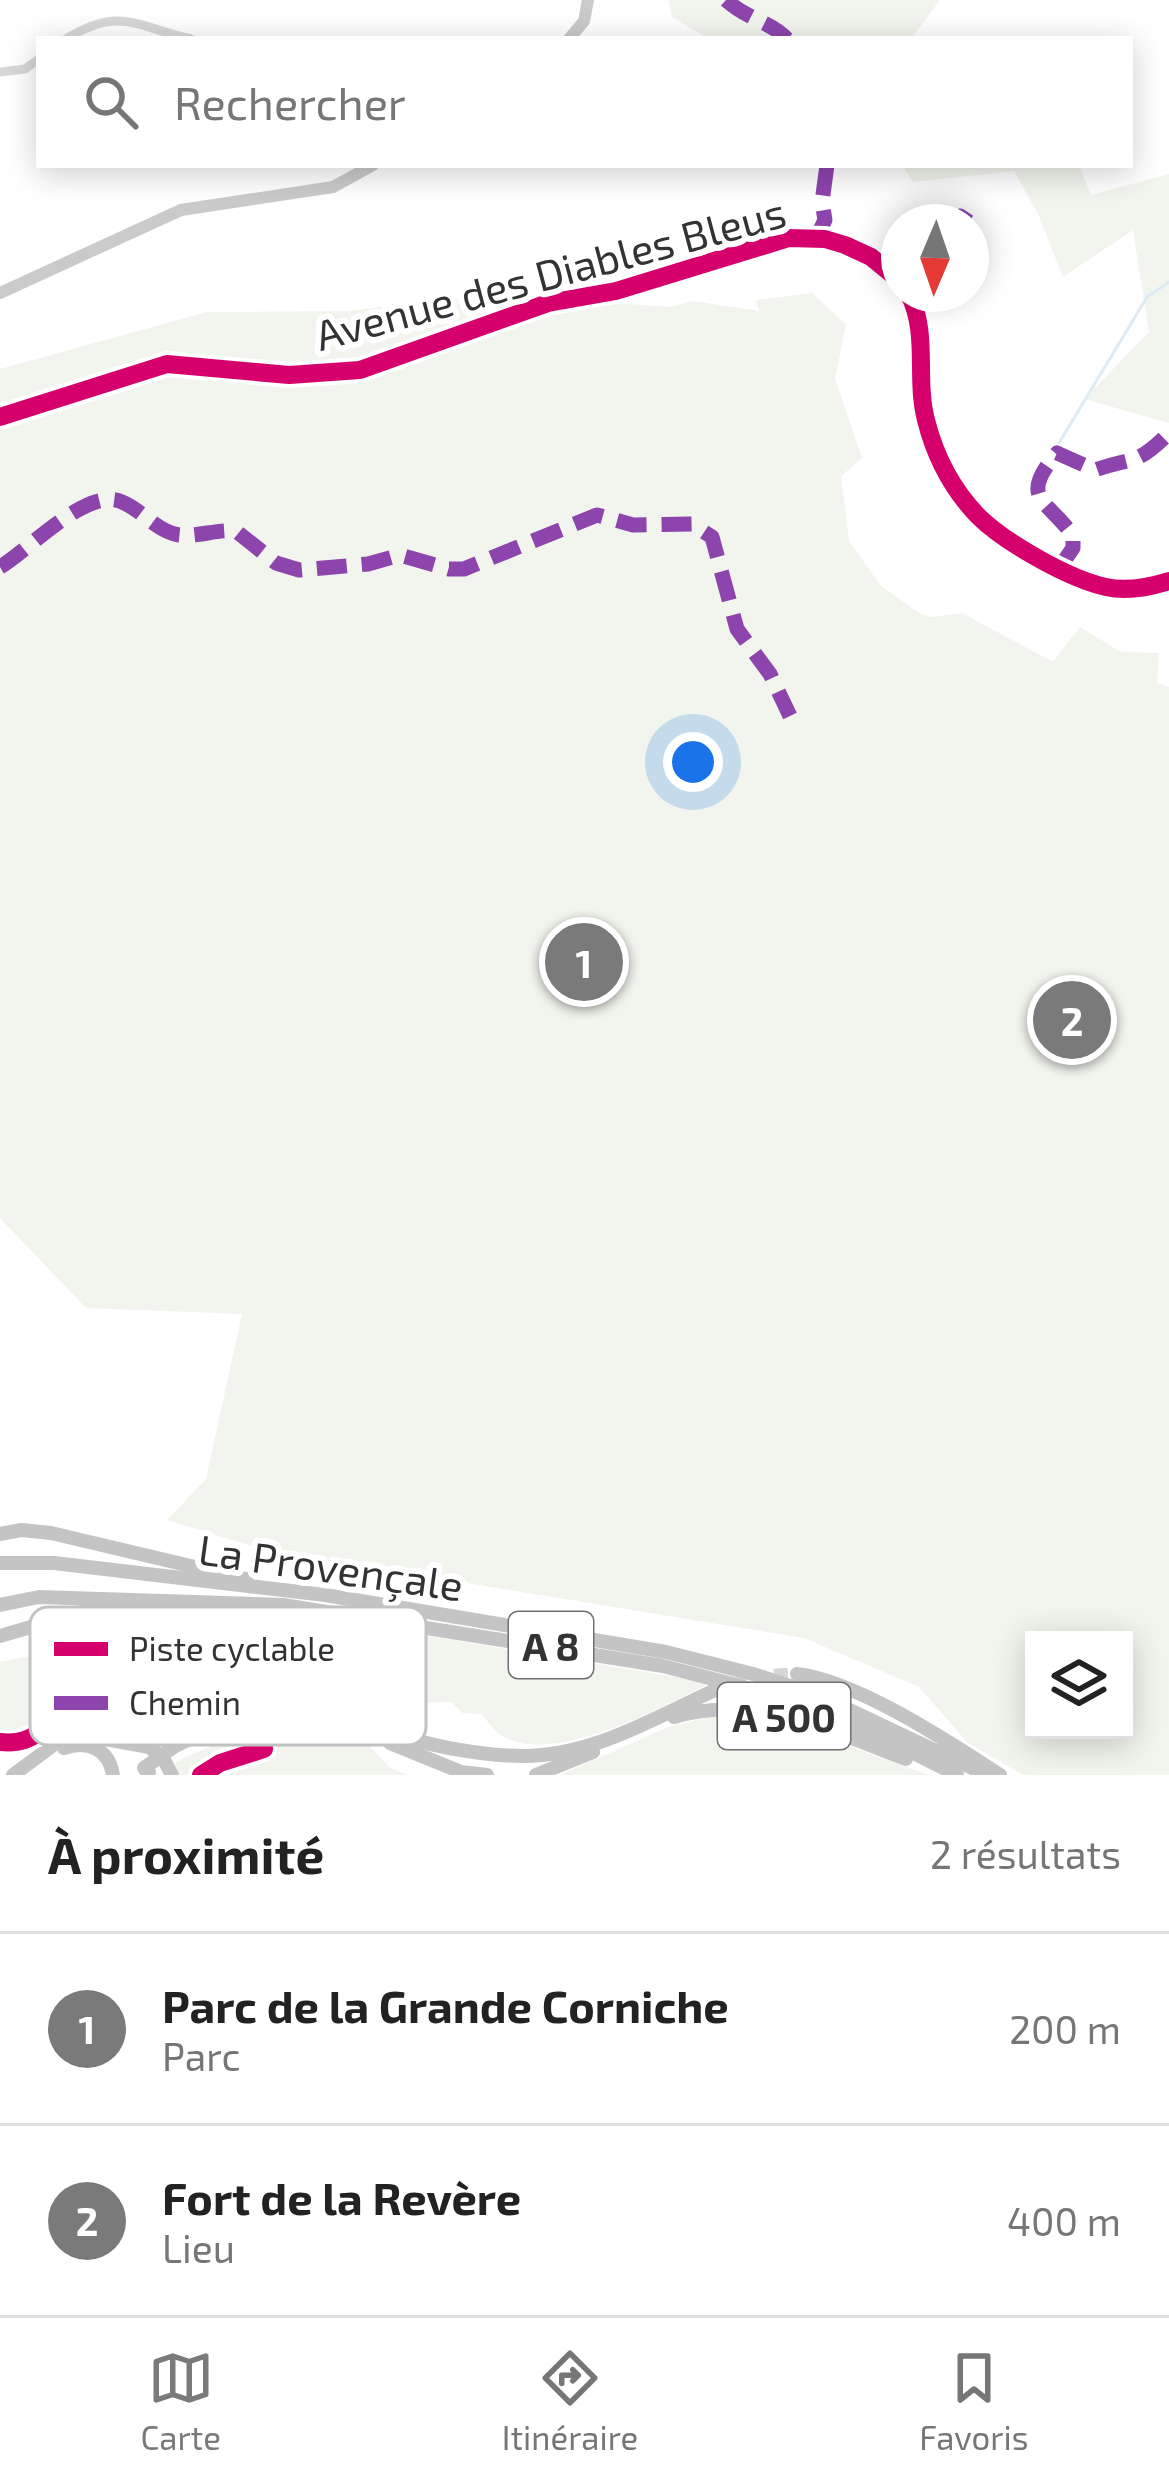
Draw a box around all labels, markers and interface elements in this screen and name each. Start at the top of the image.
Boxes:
search box [36,36,1133,168]
icon: search [78,69,144,135]
text: Rechercher [174,75,406,129]
street label: Avenue des Diables Bleus [309,185,791,359]
north arrow [881,204,989,312]
your location [663,732,723,792]
pin: 1 [545,917,623,1007]
pin: 2 [1033,975,1111,1065]
street label: La Provençale [195,1523,466,1612]
legend [30,1607,426,1745]
road number: A 8 [509,1612,593,1678]
text: Piste cyclable [129,1628,335,1668]
map controls [1025,1631,1133,1739]
button: layers [1025,1631,1133,1739]
text: Chemin [129,1682,241,1722]
road number: A 500 [718,1683,850,1749]
text: À proximité [48,1823,324,1884]
text: 2 résultats [930,1830,1121,1877]
text: Parc de la Grande Corniche [162,1978,729,2032]
text: 1 [79,2005,95,2052]
text: 200 m [1009,2005,1121,2052]
text: Parc [162,2032,240,2079]
text: Fort de la Revère [162,2170,521,2224]
text: 2 [76,2197,98,2244]
text: 400 m [1007,2197,1121,2244]
text: Lieu [162,2224,235,2271]
tab: Carte [140,2345,221,2457]
tab: Itinéraire [502,2345,638,2457]
tab: Favoris [919,2345,1029,2457]

